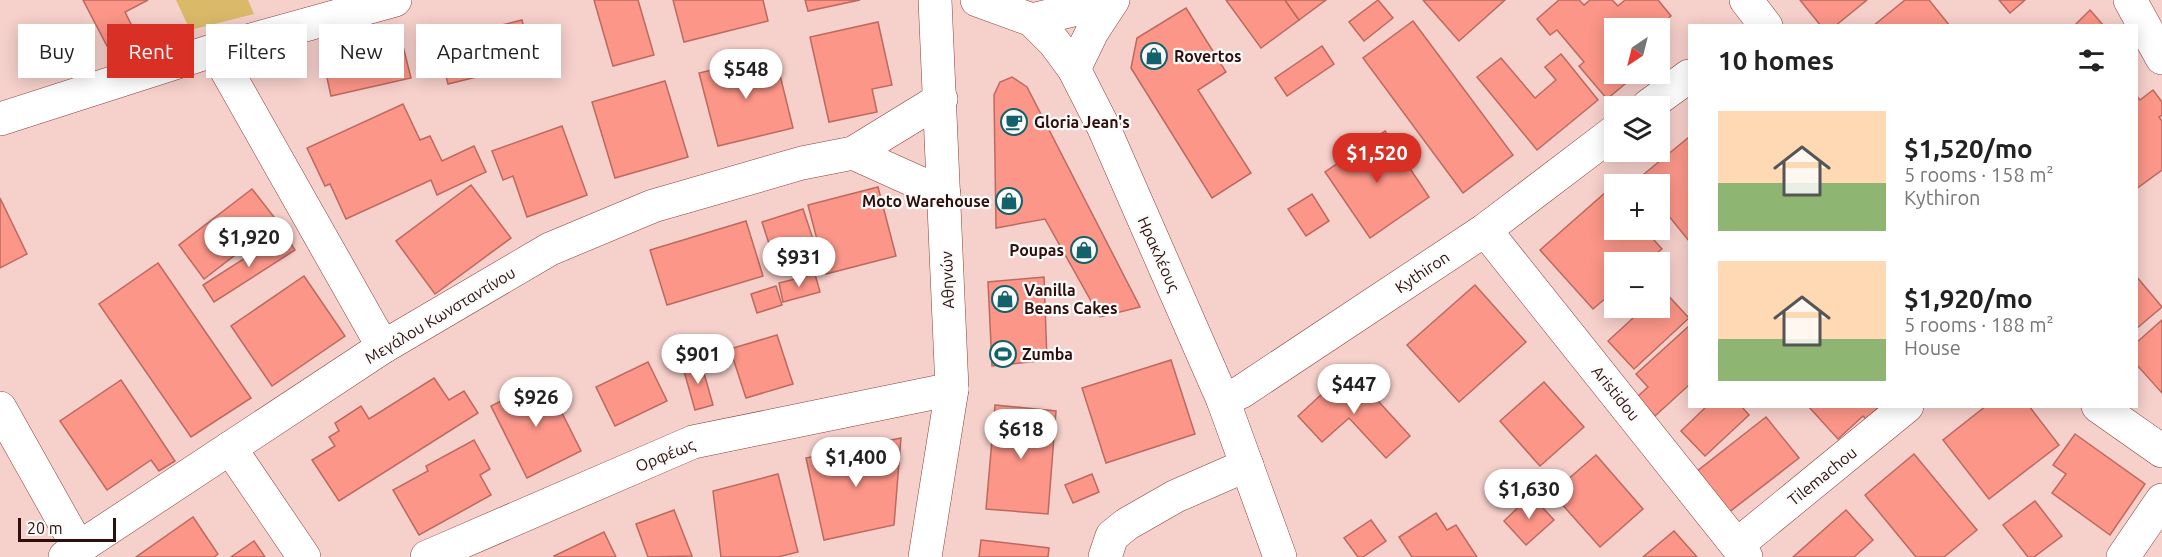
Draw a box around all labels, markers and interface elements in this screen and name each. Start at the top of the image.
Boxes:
north arrow [1604,18,1670,84]
map controls [1604,18,1670,318]
chip: Buy [18,24,95,78]
chip: Rent [107,24,194,78]
chip: Filters [206,24,307,78]
chip: New [319,24,404,78]
chip: Apartment [416,24,561,78]
shop icon: Rovertos [1139,41,1169,71]
icon: filters [2075,44,2108,77]
text: 10 homes [1718,46,1834,75]
place label: Rovertos [1174,47,1242,65]
pin: $548 [710,49,782,100]
text: $548 [723,57,769,80]
button: layers [1604,96,1670,162]
cafe icon: Gloria Jean's [999,107,1029,137]
place label: Gloria Jean's [1034,113,1130,131]
pin: $1,520 [1328,133,1426,184]
text: $1,520/mo [1904,134,2033,163]
icon: home [1766,135,1838,207]
text: $1,520 [1346,141,1408,164]
text: 5 rooms · 158 m² [1904,163,2054,186]
button: + [1604,174,1670,240]
shop icon: Moto Warehouse [994,186,1024,216]
text: Kythiron [1904,186,1981,209]
place label: Moto Warehouse [862,192,990,210]
street label: Ηρακλέους [1133,214,1184,295]
pin: $1,920 [200,217,298,268]
text: $1,920 [218,225,280,248]
shop icon: Poupas [1069,235,1099,265]
pin: $931 [763,237,835,288]
place label: Poupas [1009,241,1064,259]
text: $931 [776,245,822,268]
street label: Kythiron [1392,247,1452,297]
street label: Αθηνών [937,251,957,309]
button: − [1604,252,1670,318]
street label: Μεγάλου Κωνσταντίνου [362,263,518,367]
place label: Vanilla Beans Cakes [1024,281,1118,317]
shop icon: Vanilla Beans Cakes [990,284,1020,314]
text: $1,920/mo [1904,284,2033,313]
icon: home [1766,285,1838,357]
text: 5 rooms · 188 m² [1904,313,2054,336]
pin: $901 [662,334,734,385]
text: House [1904,336,1961,359]
sports icon: Zumba [988,339,1018,369]
text: $901 [675,342,721,365]
place label: Zumba [1022,345,1073,363]
street label: Aristidou [1588,362,1644,424]
pin: $447 [1318,364,1390,415]
text: $447 [1331,372,1377,395]
pin: $926 [500,377,572,428]
text: $926 [513,385,559,408]
pin: $618 [985,409,1057,460]
text: $618 [998,417,1044,440]
street label: Ορφέως [633,435,698,476]
pin: $1,400 [807,437,905,488]
street label: Tilemachou [1784,443,1860,509]
text: $1,400 [825,445,887,468]
pin: $1,630 [1480,469,1578,520]
text: $1,630 [1498,477,1560,500]
scale bar [18,515,116,542]
text: 20 m [27,519,63,537]

